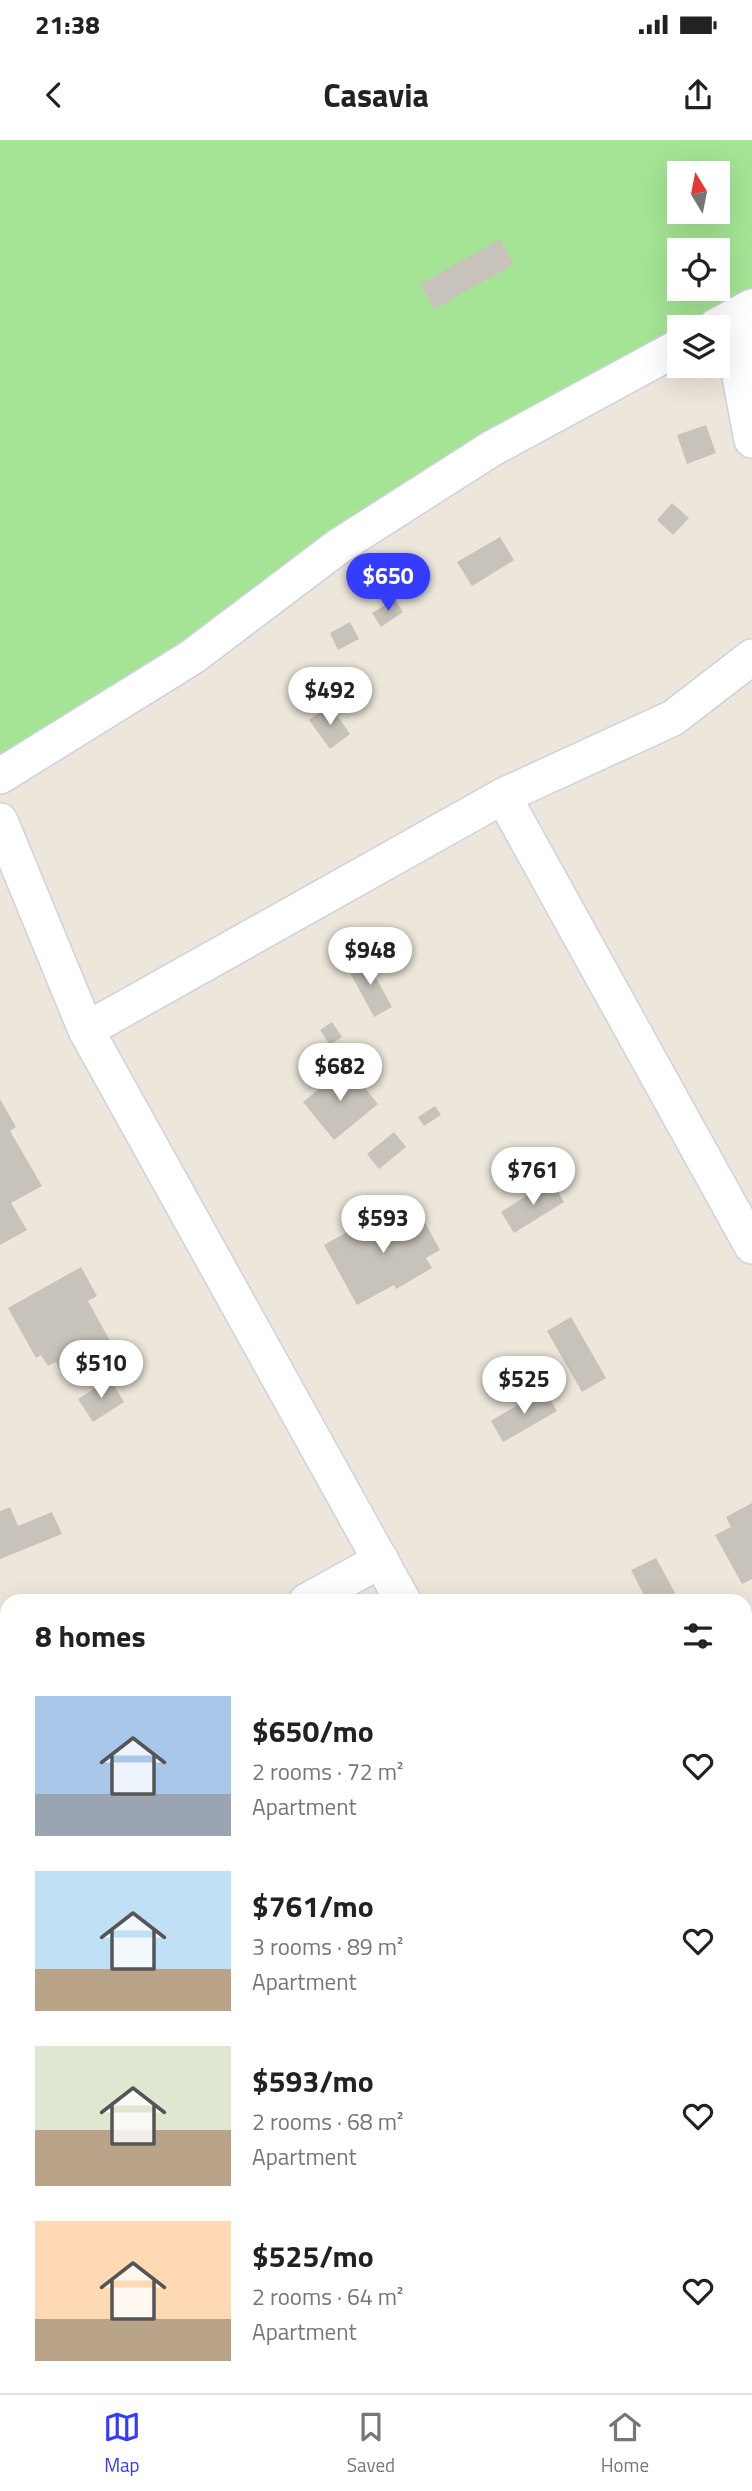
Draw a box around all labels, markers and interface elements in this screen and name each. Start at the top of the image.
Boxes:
text: 21:38 [35,5,100,44]
text: Casavia [323,71,429,119]
icon: back [35,76,73,114]
icon: share [679,76,717,114]
north arrow [667,161,730,224]
map controls [667,161,730,378]
button: locate [667,238,730,301]
button: layers [667,315,730,378]
pin: $650 [347,554,429,613]
text: $650 [362,558,414,593]
pin: $492 [289,668,371,727]
text: $492 [304,672,356,707]
pin: $948 [329,928,411,987]
text: $948 [344,932,396,967]
pin: $682 [299,1044,381,1103]
text: $682 [314,1048,366,1083]
pin: $761 [492,1147,574,1207]
text: $761 [507,1152,559,1187]
pin: $593 [342,1196,424,1255]
text: $593 [357,1200,409,1235]
pin: $510 [60,1340,142,1400]
text: $510 [75,1345,127,1380]
pin: $525 [483,1356,565,1416]
text: $525 [498,1361,550,1396]
text: 8 homes [35,1613,146,1659]
icon: filters [679,1617,717,1655]
text: $650/mo [252,1708,374,1754]
icon: home [91,1724,175,1808]
icon: heart [679,1747,717,1785]
text: 2 rooms · 72 m² [252,1754,403,1789]
text: Apartment [252,1789,357,1824]
text: $761/mo [252,1883,374,1929]
icon: home [91,1899,175,1983]
icon: heart [679,1922,717,1960]
text: 3 rooms · 89 m² [252,1929,403,1964]
text: Apartment [252,1964,357,1999]
text: $593/mo [252,2058,374,2104]
icon: home [91,2074,175,2158]
icon: heart [679,2097,717,2135]
text: 2 rooms · 68 m² [252,2104,403,2139]
text: Apartment [252,2139,357,2174]
text: $525/mo [252,2233,374,2279]
icon: home [91,2249,175,2333]
icon: heart [679,2272,717,2310]
text: 2 rooms · 64 m² [252,2279,403,2314]
text: Apartment [252,2314,357,2349]
tab: Map [103,2408,141,2479]
tab: Saved [347,2408,395,2479]
tab: Home [601,2408,649,2479]

